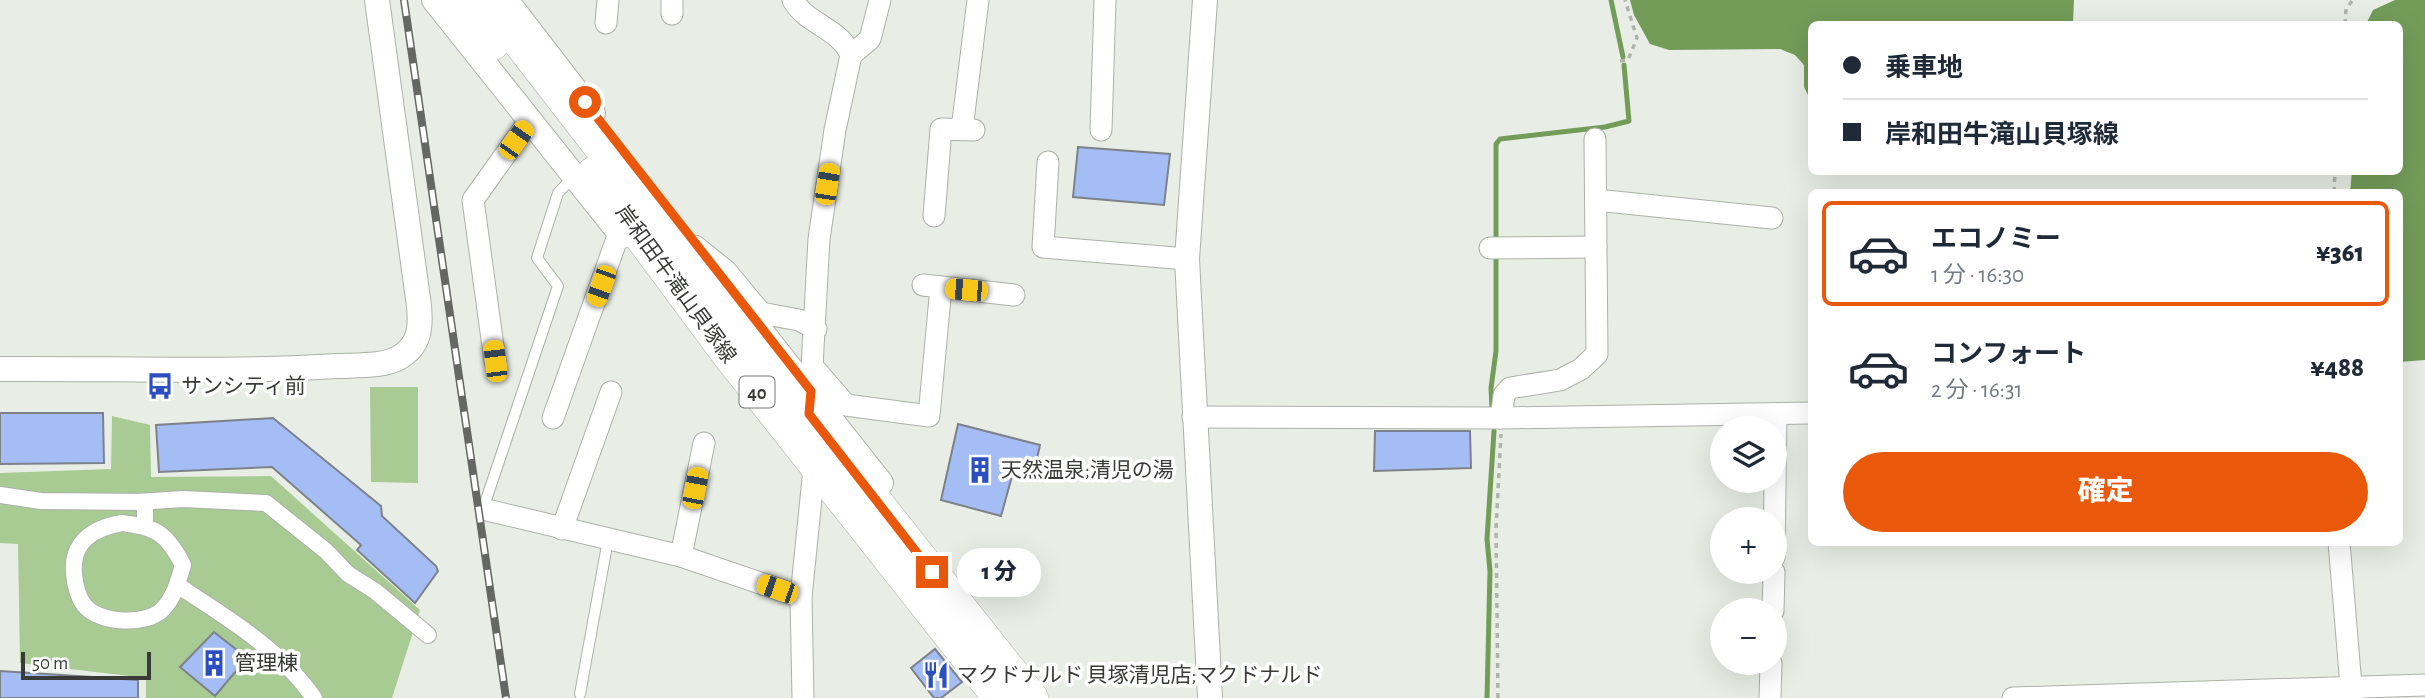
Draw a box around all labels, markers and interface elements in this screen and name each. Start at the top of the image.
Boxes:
text: 乗車地 [1885,55,1963,81]
route start [569,86,601,118]
car [496,117,537,163]
text: 岸和田牛滝山貝塚線 [1885,122,2119,148]
car [814,162,841,206]
street label: 岸和田牛滝山貝塚線 [612,201,740,367]
icon: car [1847,222,1910,285]
text: エコノミー [1931,226,2061,252]
text: ¥361 [2316,240,2364,266]
car [584,263,619,309]
text: 1 分 · 16:30 [1931,264,2024,287]
car [945,278,988,302]
icon: car [1847,337,1910,400]
car [483,339,508,383]
text: コンフォート [1931,341,2086,367]
text: ¥488 [2310,355,2364,381]
bus stop icon: サンシティ前 [145,371,175,401]
place label: サンシティ前 [181,375,306,397]
road number: 40 [740,376,774,408]
text: 2 分 · 16:31 [1931,379,2023,402]
map controls [1710,416,1787,675]
button: layers [1710,416,1787,493]
button: 確定 [1843,452,2368,532]
building icon: 天然温泉;清児の湯 [965,455,995,485]
place label: 天然温泉;清児の湯 [1001,459,1174,481]
car [681,465,710,511]
button: + [1710,507,1787,584]
callout: 1 分 [956,548,1040,596]
route end [916,556,948,588]
text: 1 分 [982,561,1016,584]
car [754,572,801,606]
button: − [1710,598,1787,675]
building icon: 管理棟 [199,648,229,678]
scale bar [21,649,150,681]
place label: 管理棟 [235,652,298,674]
text: 50 m [32,654,68,673]
restaurant icon: マクドナルド 貝塚清児店;マクドナルド [921,660,951,690]
place label: マクドナルド 貝塚清児店;マクドナルド [957,664,1322,686]

